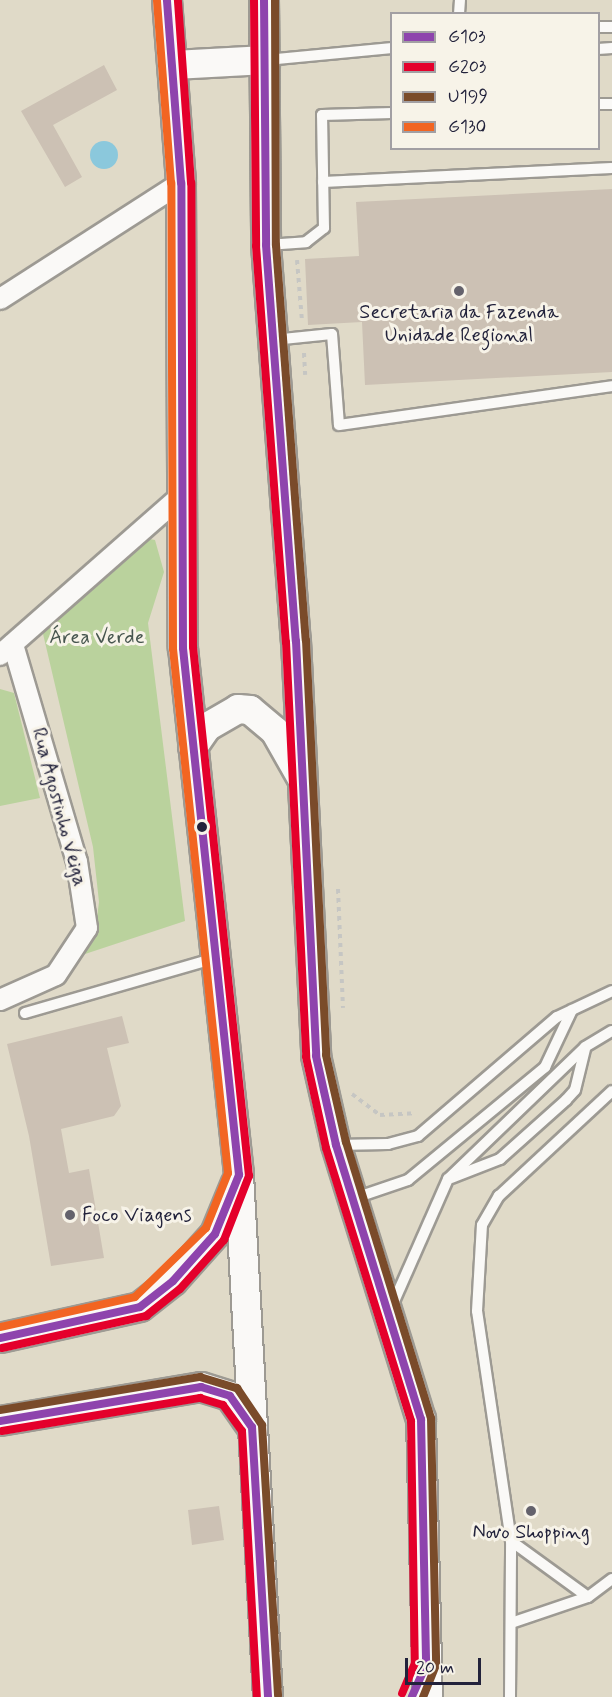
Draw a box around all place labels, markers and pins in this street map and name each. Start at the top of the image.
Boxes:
marker: Secretaria da Fazenda Unidade Regional [452,284,466,298]
place label: Secretaria da Fazenda Unidade Regional [359,300,559,347]
unlabelled marker [196,821,208,833]
place label: Foco Viagens [82,1203,194,1227]
marker: Foco Viagens [63,1208,77,1222]
marker: Novo Shopping [524,1504,538,1518]
place label: Novo Shopping [472,1520,590,1544]

